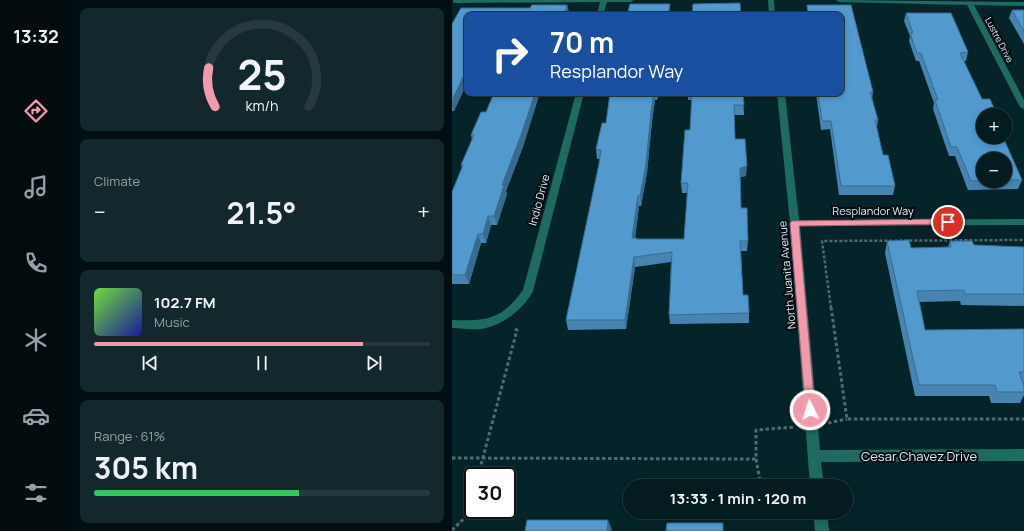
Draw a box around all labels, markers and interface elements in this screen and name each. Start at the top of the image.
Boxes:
street label: Lustre Drive [982,15,1017,65]
text: 70 m [550,23,614,61]
text: 13:32 [13,24,59,48]
icon: right [484,28,536,80]
text: 25 [237,46,287,102]
text: Resplandor Way [550,59,683,83]
text: km/h [245,96,279,115]
icon: directions [22,97,50,125]
map controls [976,108,1012,188]
button: + [976,108,1012,144]
button: − [976,152,1012,188]
text: Climate [94,172,140,190]
street label: Indio Drive [524,172,553,227]
icon: music [22,173,50,201]
text: 21.5° [227,192,297,233]
text: − [94,197,106,227]
text: + [417,197,430,227]
street label: Resplandor Way [832,203,914,218]
pin [931,205,965,239]
icon: arrive [937,211,959,233]
street label: North Juanita Avenue [774,220,799,330]
icon: phone [22,249,50,277]
text: 102.7 FM [154,292,216,313]
text: Music [154,313,190,331]
icon: climate [22,326,50,354]
icon: previous [139,352,161,374]
icon: pause [251,352,273,374]
icon: next [363,352,385,374]
position arrow [789,389,831,431]
icon: car [22,402,50,430]
text: Range · 61% [94,427,165,445]
text: 305 km [94,447,198,488]
street label: Cesar Chavez Drive [861,447,977,465]
speed limit sign: 30 [464,467,516,519]
icon: filters [22,479,50,507]
text: 13:33 · 1 min · 120 m [670,488,806,509]

